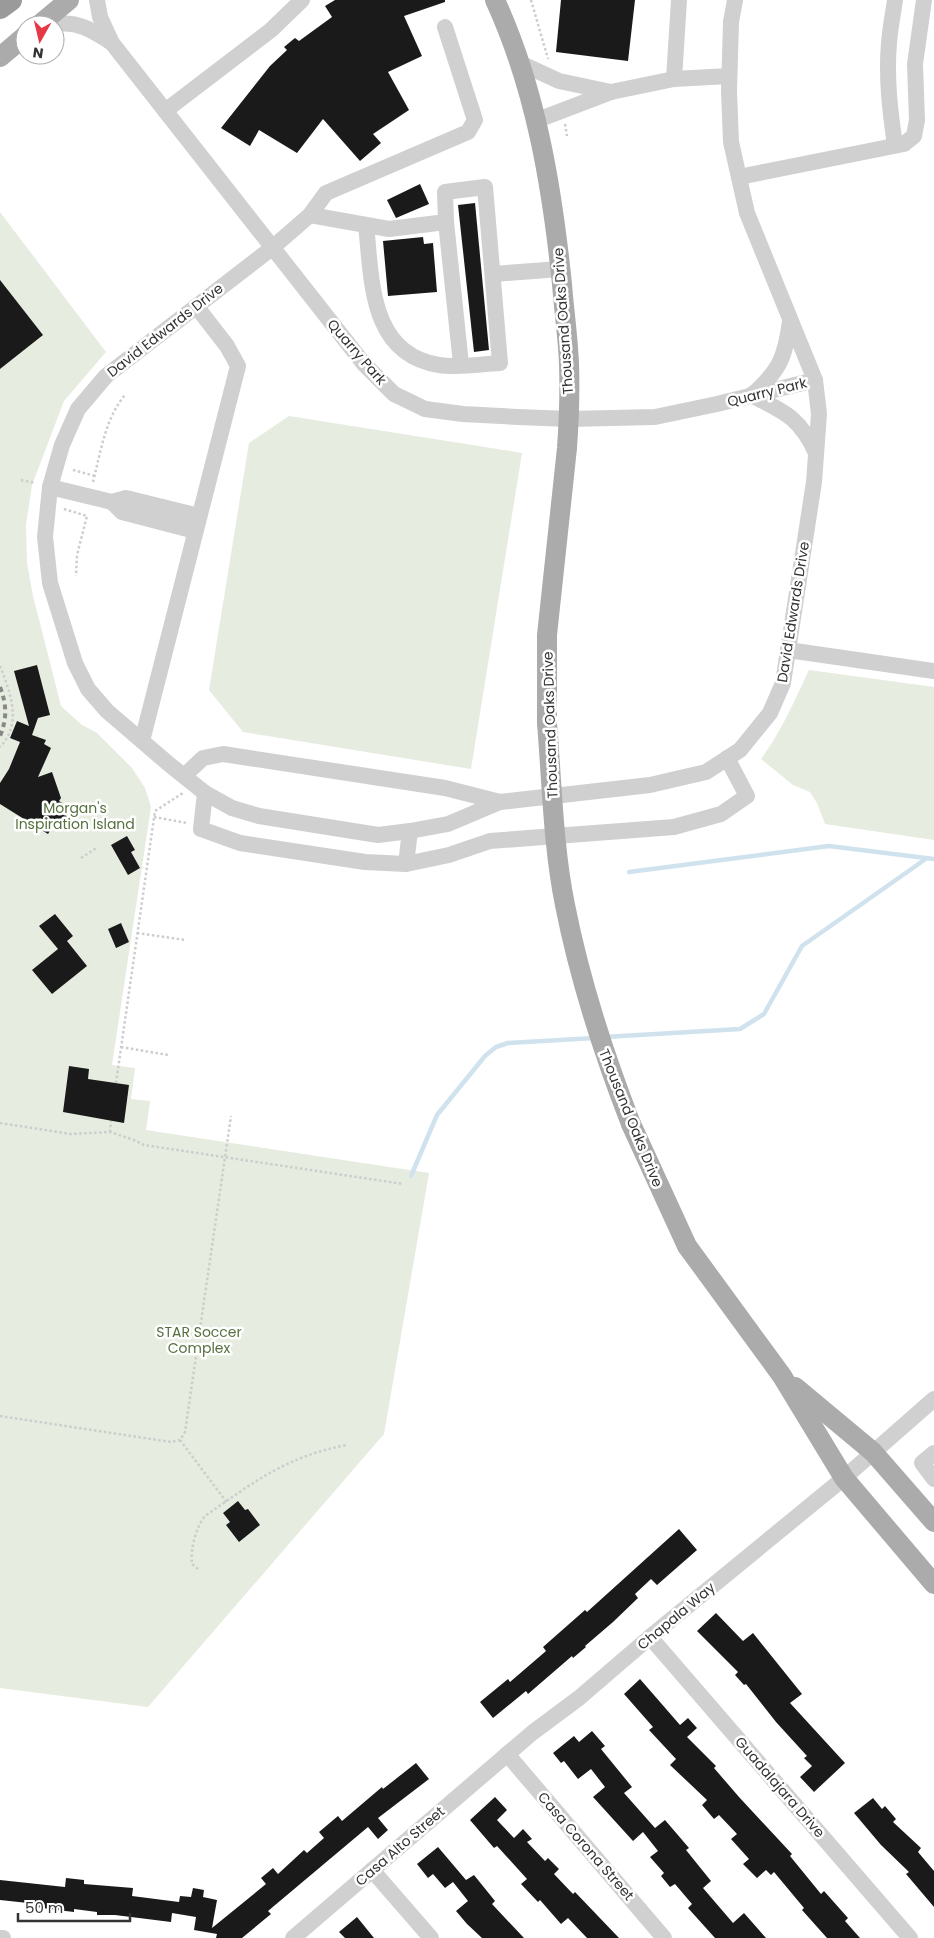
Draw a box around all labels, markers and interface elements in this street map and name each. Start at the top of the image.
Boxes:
north arrow [15,15,65,65]
text: N [32,42,45,64]
street label: Thousand Oaks Drive [548,247,578,395]
street label: David Edwards Drive [103,278,227,382]
street label: Quarry Park [323,315,392,390]
street label: Quarry Park [725,372,810,412]
street label: David Edwards Drive [772,540,814,684]
street label: Thousand Oaks Drive [537,651,563,799]
park label: Morgan's Inspiration Island [15,798,135,834]
street label: Thousand Oaks Drive [594,1046,668,1190]
park label: STAR Soccer Complex [156,1322,242,1358]
street label: Chapala Way [633,1577,719,1654]
street label: Guadalajara Drive [731,1732,830,1842]
street label: Casa Corona Street [533,1787,639,1905]
street label: Casa Alto Street [351,1802,449,1890]
scale bar [18,1890,130,1922]
text: 50 m [25,1897,63,1918]

